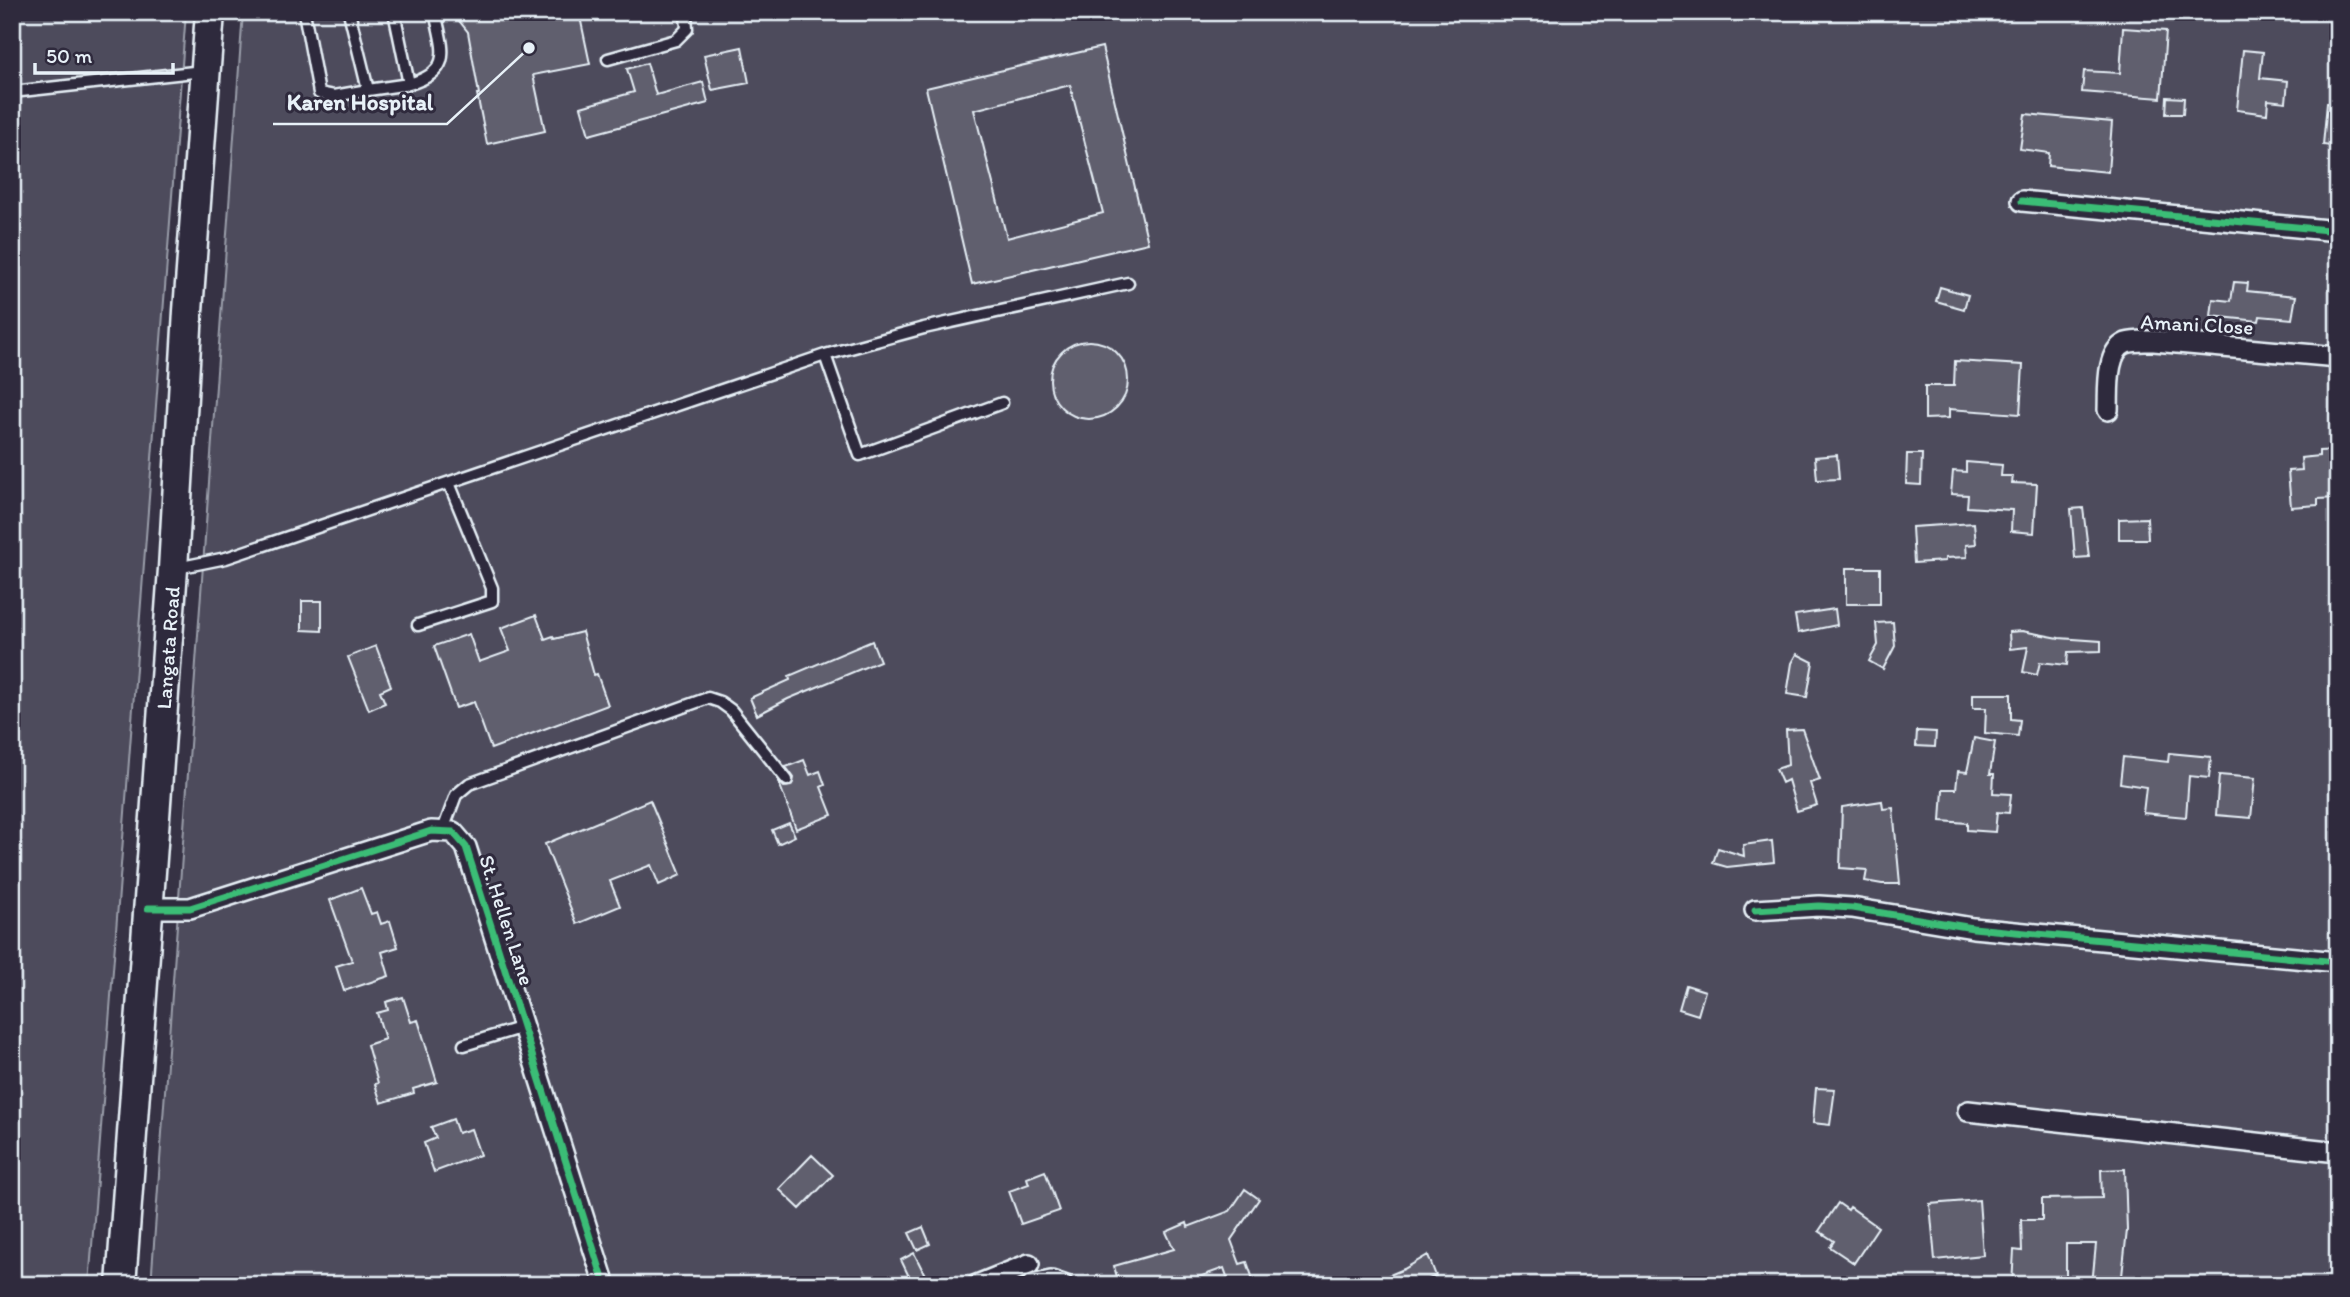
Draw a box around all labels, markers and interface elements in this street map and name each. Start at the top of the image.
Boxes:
scale bar [35,32,173,76]
text: 50 m [46,43,93,68]
callout: Karen Hospital [273,80,447,124]
text: Karen Hospital [287,88,434,116]
street label: Amani Close [2140,309,2254,339]
street label: Langata Road [150,585,184,710]
street label: St. Hellen Lane [474,852,540,988]

